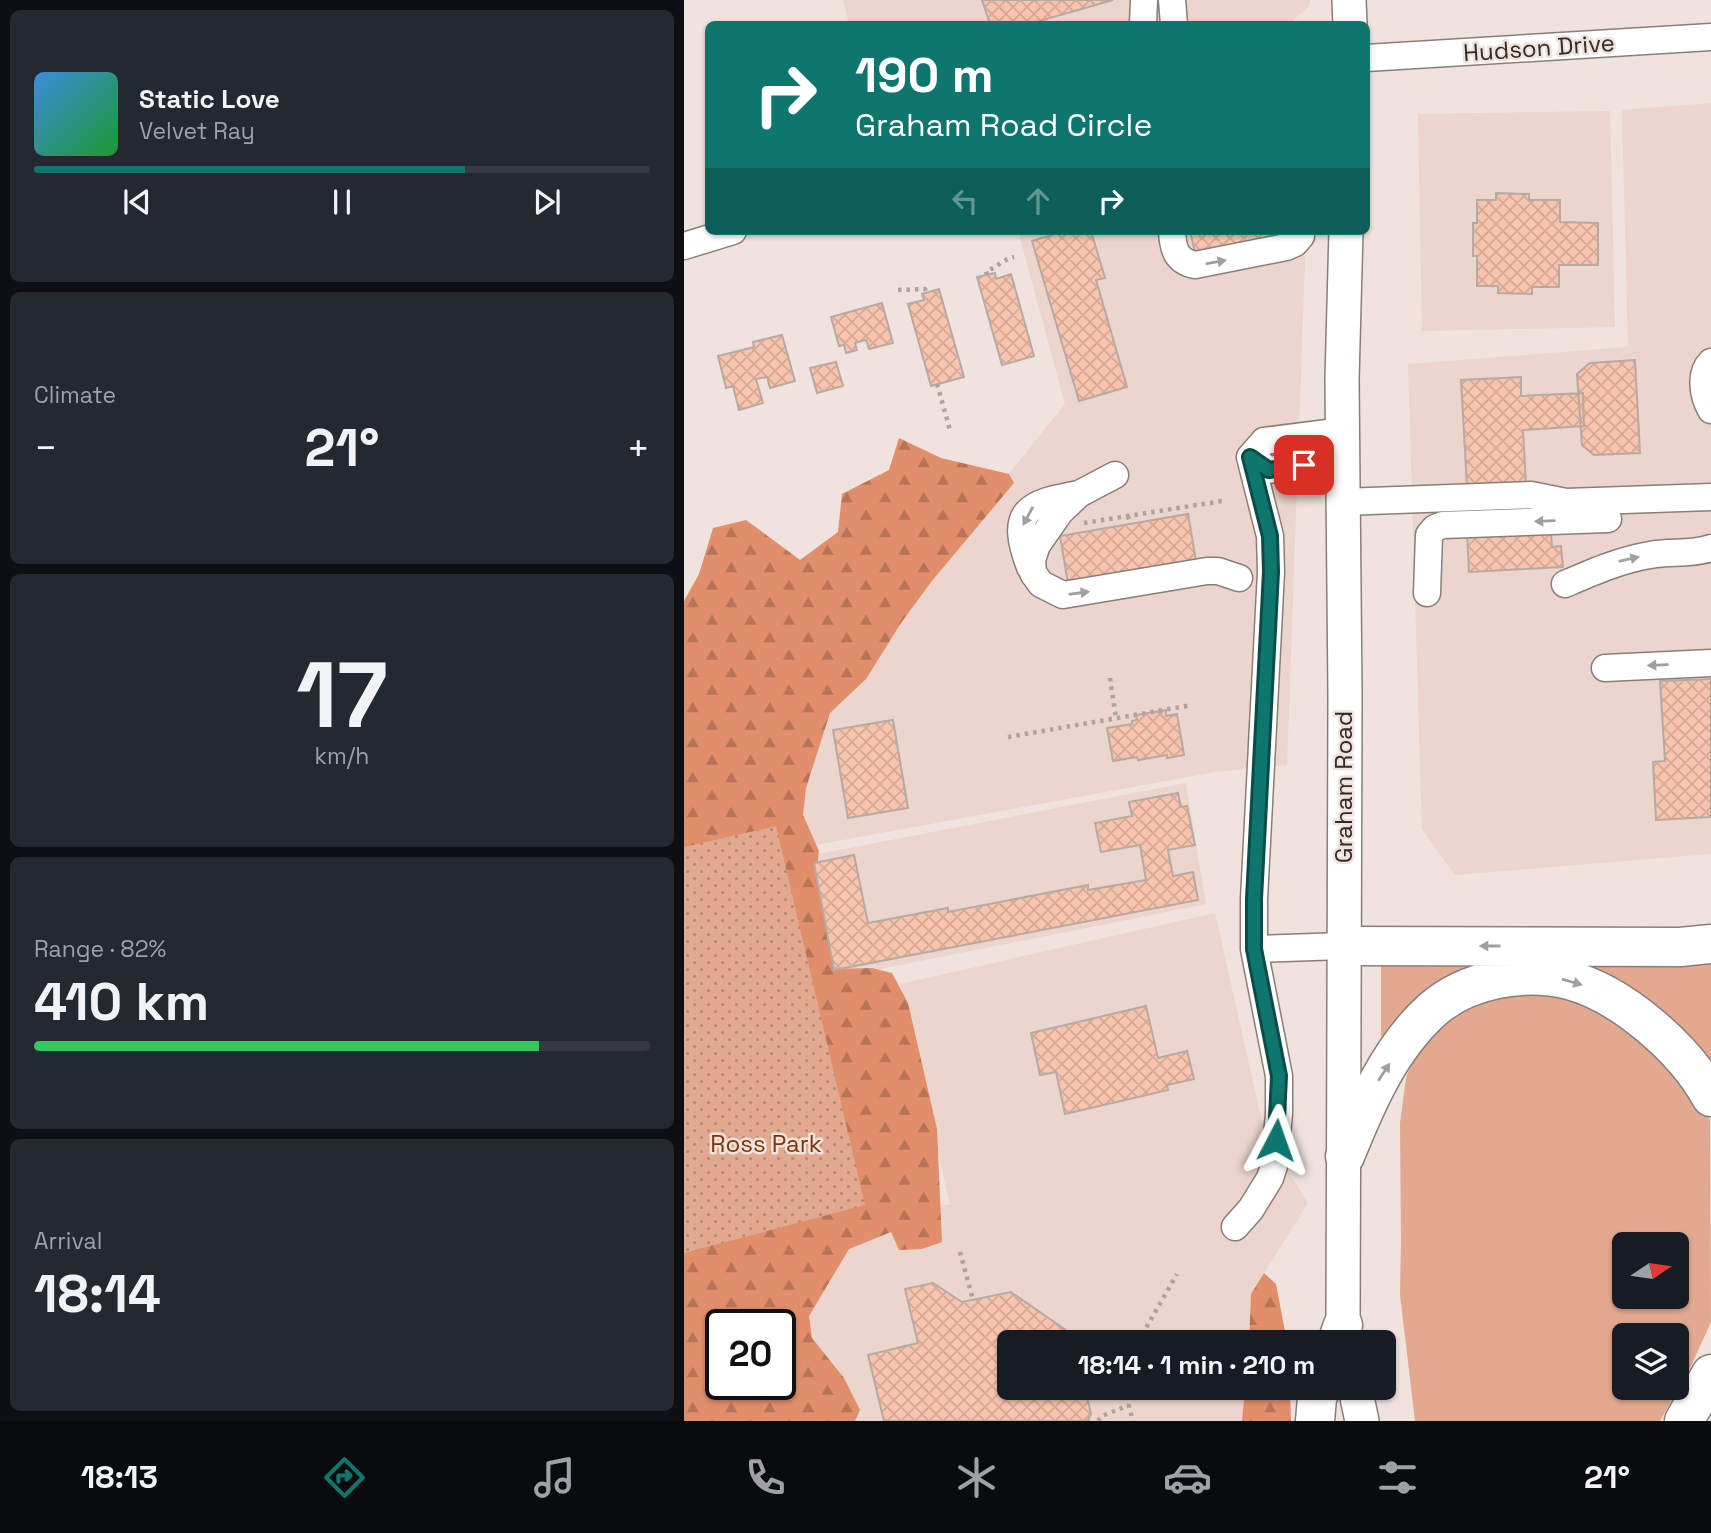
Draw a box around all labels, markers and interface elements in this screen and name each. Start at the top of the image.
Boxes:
street label: Hudson Drive [1462,27,1616,68]
text: 190 m [855,44,993,106]
icon: right [740,49,831,140]
text: Static Love [139,82,280,116]
text: Graham Road Circle [855,105,1152,145]
text: Velvet Ray [139,116,255,146]
icon: left [946,182,984,220]
icon: ahead [1019,182,1057,220]
icon: right [1092,182,1130,220]
icon: previous [118,183,156,221]
icon: pause [323,183,361,221]
icon: next [528,183,566,221]
one-way arrow [1205,256,1227,267]
text: Climate [34,380,116,410]
text: 21° [305,415,379,481]
text: − [34,424,58,472]
text: + [626,424,650,472]
pin [1274,435,1334,495]
icon: arrive [1285,446,1323,484]
one-way arrow [1022,507,1034,527]
one-way arrow [1533,515,1555,527]
one-way arrow [1618,554,1640,565]
one-way arrow [1068,587,1090,598]
text: 17 [296,637,388,754]
one-way arrow [1647,660,1669,671]
street label: Graham Road [1328,711,1359,863]
text: km/h [315,741,369,771]
text: Range · 82% [34,934,166,964]
one-way arrow [1478,940,1500,952]
text: 410 km [34,969,209,1035]
one-way arrow [1562,978,1583,988]
one-way arrow [1378,1062,1391,1082]
position arrow [1239,1103,1313,1177]
park label: Ross Park [710,1128,822,1159]
text: Arrival [34,1226,102,1256]
north arrow [1612,1232,1688,1309]
map controls [1612,1232,1689,1400]
text: 18:14 [34,1261,161,1327]
speed limit sign: 20 [705,1309,796,1400]
button: layers [1612,1323,1689,1400]
text: 18:14 · 1 min · 210 m [1078,1348,1315,1382]
icon: directions [320,1453,369,1502]
icon: music [530,1453,579,1502]
icon: phone [741,1453,790,1502]
icon: climate [952,1453,1001,1502]
icon: car [1163,1453,1212,1502]
icon: filters [1373,1453,1422,1502]
text: 18:13 [81,1457,158,1497]
text: 21° [1584,1457,1630,1497]

